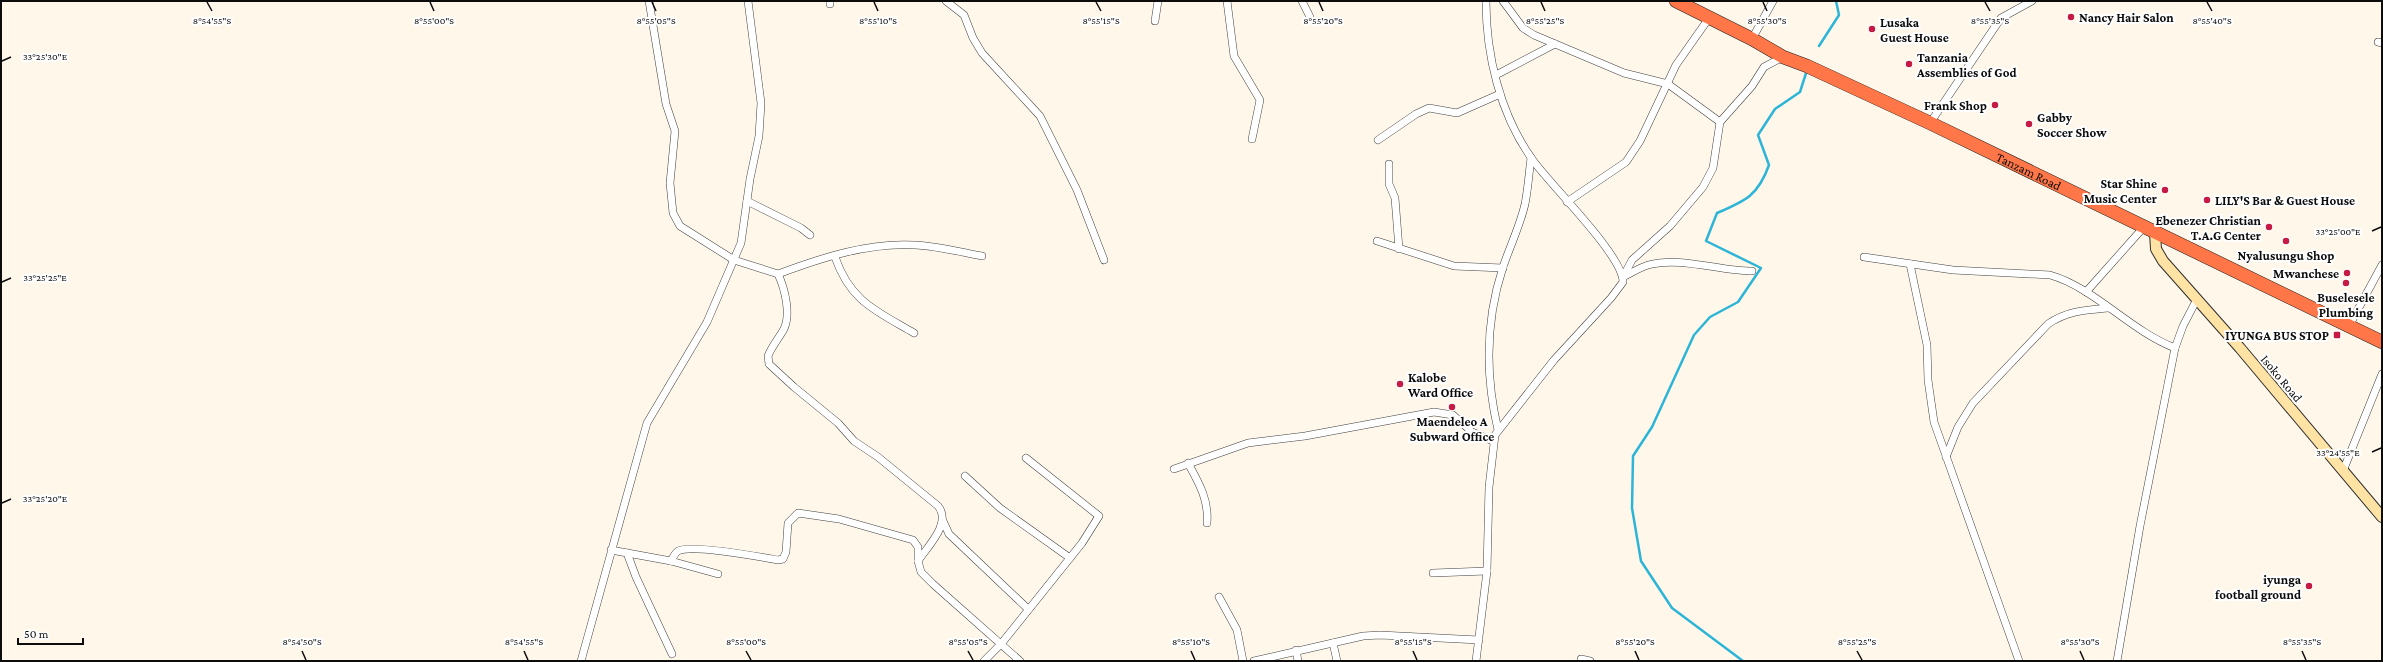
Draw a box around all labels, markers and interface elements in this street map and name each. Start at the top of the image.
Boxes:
place label: Nancy Hair Salon [2079,10,2174,25]
marker: Nancy Hair Salon [2066,12,2076,22]
text: 8°54'55"S [193,15,231,26]
text: 8°55'00"S [414,15,454,26]
text: 8°55'05"S [636,15,676,26]
text: 8°55'10"S [859,15,897,26]
text: 8°55'15"S [1082,15,1120,26]
text: 8°55'20"S [1303,15,1343,26]
text: 8°55'25"S [1526,15,1565,26]
text: 8°55'30"S [1747,15,1787,26]
place label: Lusaka Guest House [1880,15,1949,45]
text: 8°55'35"S [1971,15,2009,26]
text: 8°55'40"S [2192,15,2232,26]
marker: Lusaka Guest House [1867,24,1877,34]
place label: Tanzania Assemblies of God [1916,50,2017,80]
text: 33°25'30"E [23,51,68,62]
marker: Tanzania Assemblies of God [1904,59,1914,69]
place label: Frank Shop [1924,98,1987,113]
marker: Frank Shop [1990,100,2000,110]
place label: Gabby Soccer Show [2037,110,2107,140]
marker: Gabby Soccer Show [2024,119,2034,129]
street label: Tanzam Road [1994,149,2064,194]
place label: Star Shine Music Center [2084,176,2158,206]
marker: Star Shine Music Center [2160,185,2170,195]
place label: LILY'S Bar & Guest House [2215,193,2355,208]
marker: LILY'S Bar & Guest House [2202,195,2212,205]
place label: Ebenezer Christian T.A.G Center [2155,213,2262,243]
marker: Ebenezer Christian T.A.G Center [2264,222,2274,232]
text: 33°25'00"E [2315,226,2361,237]
marker: Nyalusungu Shop [2281,236,2291,246]
place label: Nyalusungu Shop [2238,248,2334,263]
place label: Mwanchese [2273,266,2339,281]
marker: Mwanchese [2342,268,2352,278]
text: 33°25'25"E [23,272,67,283]
marker: Buselesele Plumbing [2341,278,2351,288]
place label: Buselesele Plumbing [2317,290,2375,320]
place label: IYUNGA BUS STOP [2225,328,2329,343]
marker: IYUNGA BUS STOP [2332,330,2342,340]
street label: Isoko Road [2258,352,2306,405]
place label: Kalobe Ward Office [1407,370,1473,400]
marker: Kalobe Ward Office [1395,379,1405,389]
marker: Maendeleo A Subward Office [1447,402,1457,412]
place label: Maendeleo A Subward Office [1410,414,1494,444]
text: 33°24'55"E [2316,447,2360,458]
text: 33°25'20"E [23,493,68,504]
place label: iyunga football ground [2215,572,2302,602]
marker: iyunga football ground [2304,581,2314,591]
scale bar [18,620,83,646]
text: 50 m [24,627,49,641]
text: 8°54'50"S [282,636,322,647]
text: 8°54'55"S [505,636,543,647]
text: 8°55'00"S [726,636,766,647]
text: 8°55'05"S [948,636,988,647]
text: 8°55'10"S [1172,636,1210,647]
text: 8°55'15"S [1394,636,1432,647]
text: 8°55'20"S [1615,636,1655,647]
text: 8°55'25"S [1838,636,1877,647]
text: 8°55'30"S [2060,636,2100,647]
text: 8°55'35"S [2283,636,2321,647]

